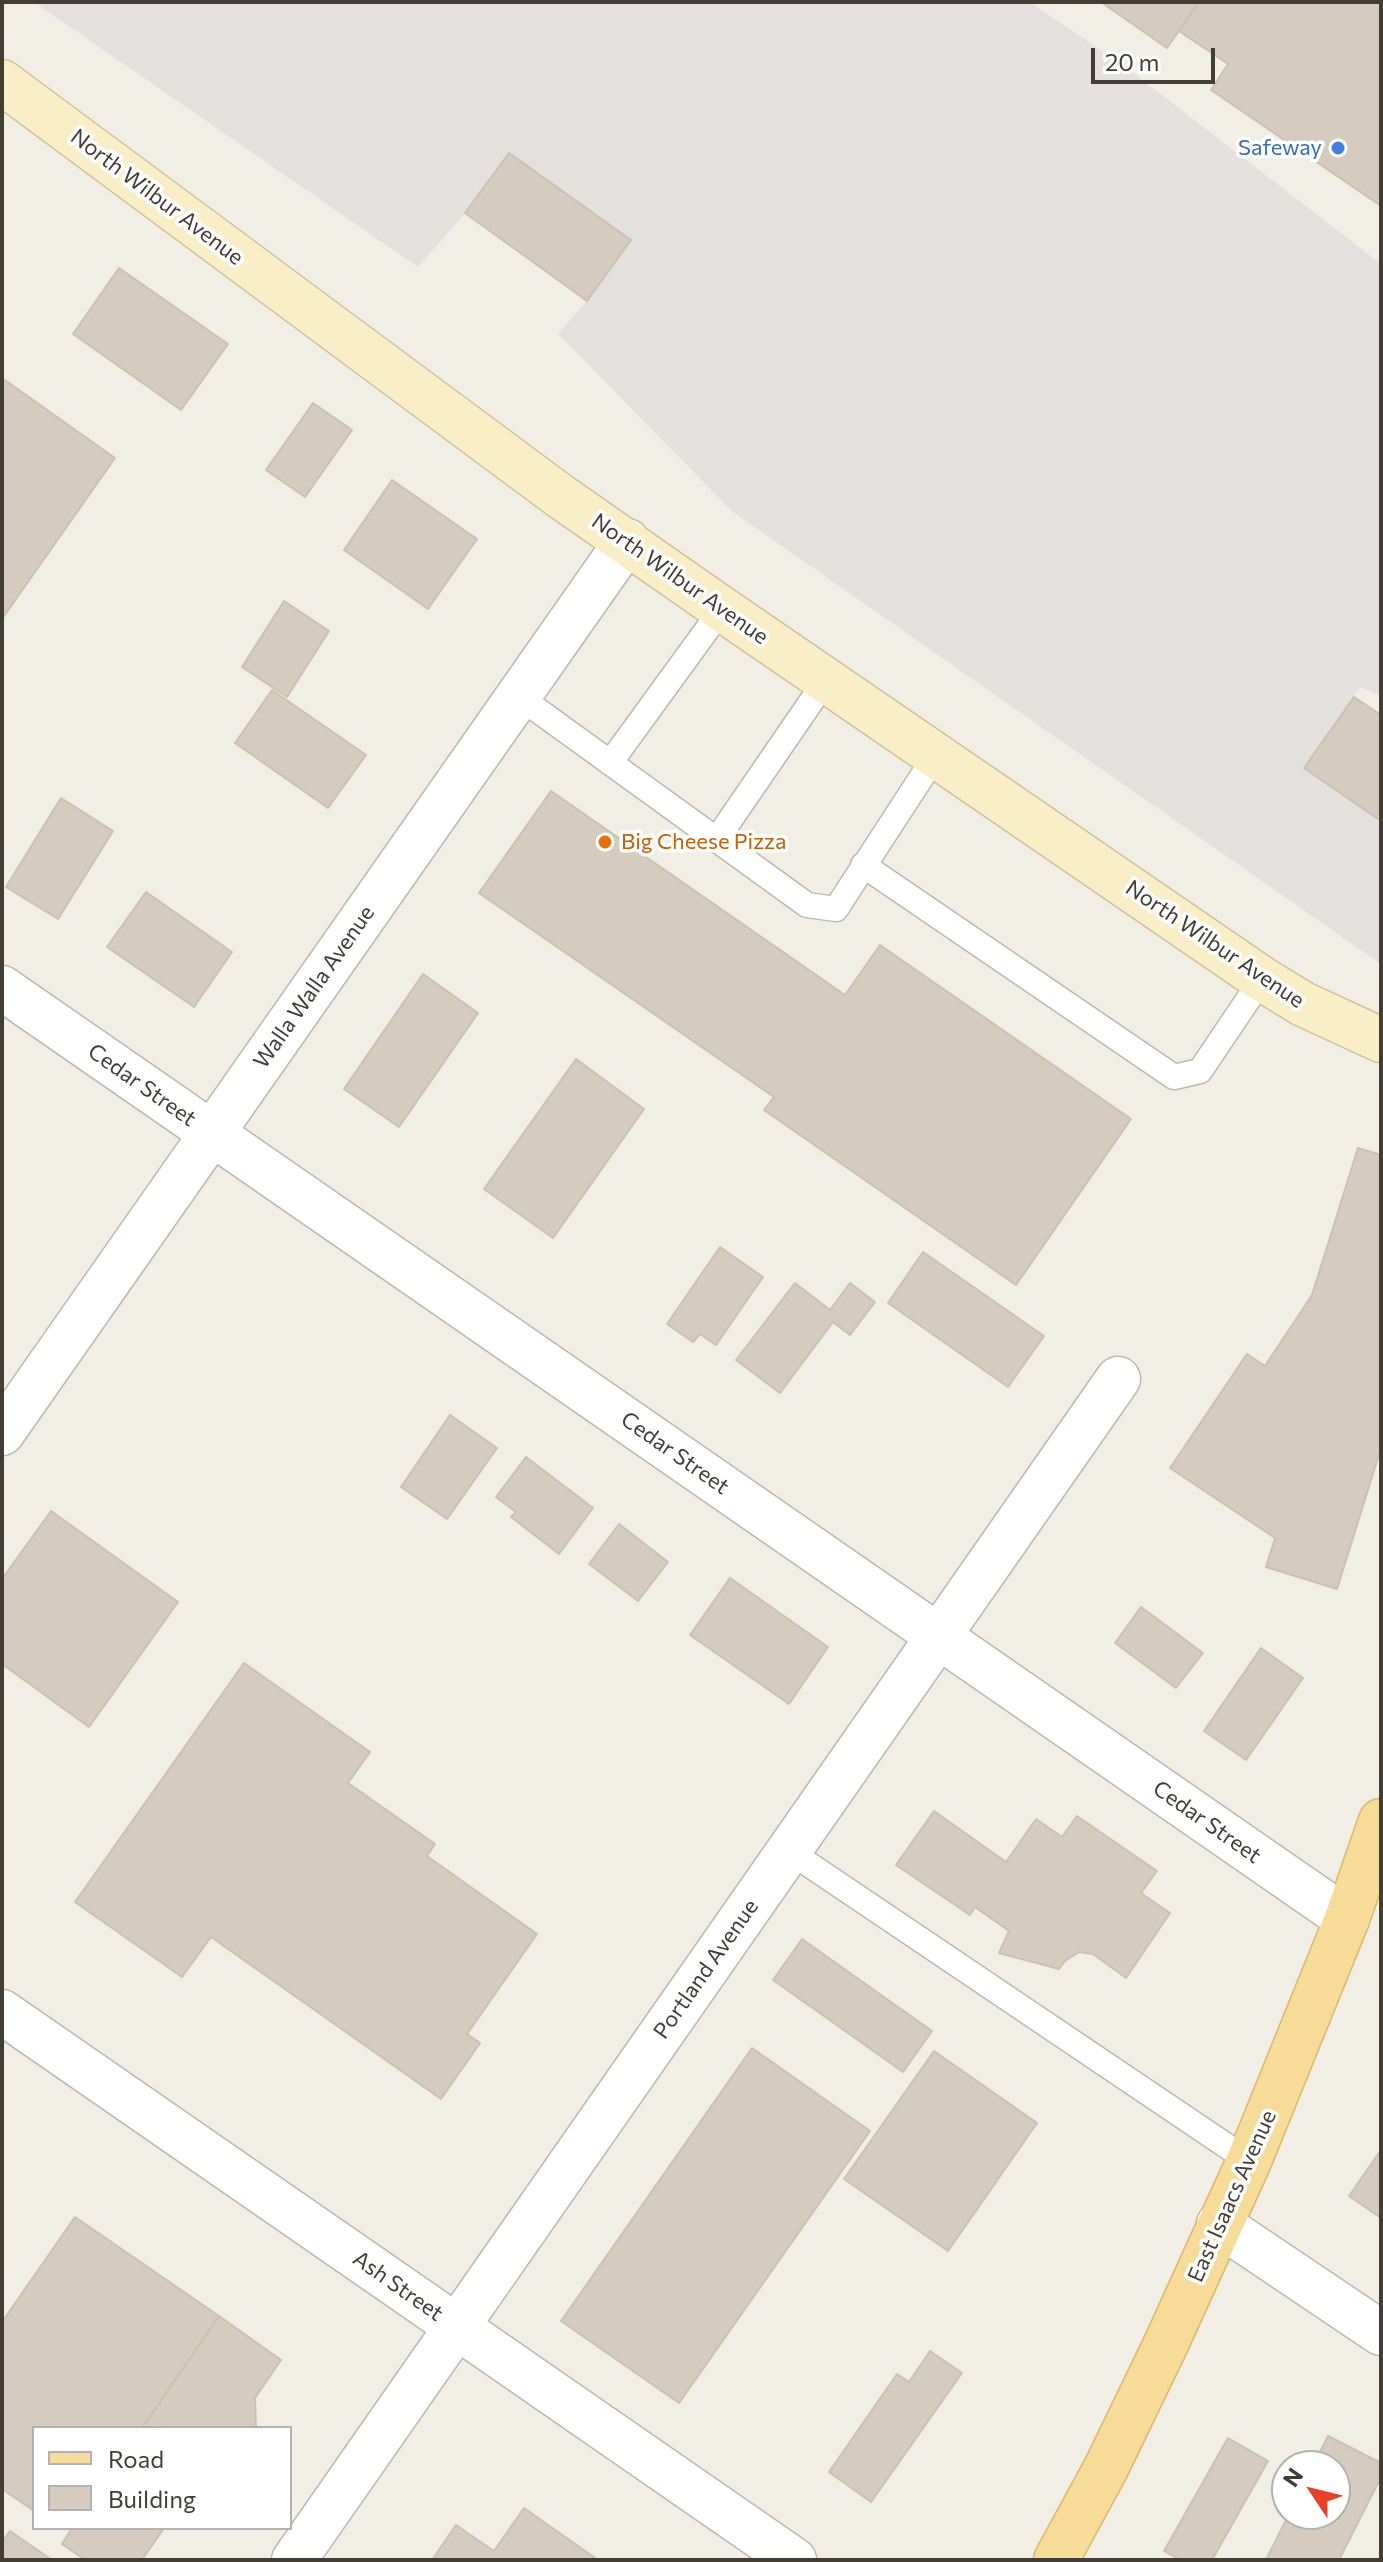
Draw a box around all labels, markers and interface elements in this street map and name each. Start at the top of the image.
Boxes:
scale bar [1095,32,1219,82]
text: 20 m [1105,47,1159,76]
street label: North Wilbur Avenue [65,123,249,271]
place label: Safeway [1238,135,1322,161]
marker: Safeway [1329,139,1347,157]
street label: North Wilbur Avenue [587,508,773,650]
place label: Big Cheese Pizza [621,829,787,855]
marker: Big Cheese Pizza [596,833,614,851]
street label: North Wilbur Avenue [1121,874,1309,1014]
street label: Walla Walla Avenue [248,901,380,1073]
street label: Cedar Street [83,1038,201,1132]
street label: Cedar Street [616,1406,734,1500]
street label: Cedar Street [1148,1775,1266,1869]
street label: Portland Avenue [648,1894,764,2044]
street label: East Isaacs Avenue [1182,2106,1282,2286]
street label: Ash Street [348,2245,448,2327]
legend [32,2426,292,2530]
text: Road [108,2444,164,2473]
north arrow [1271,2450,1351,2530]
text: N [1277,2463,1308,2492]
text: Building [108,2484,196,2513]

